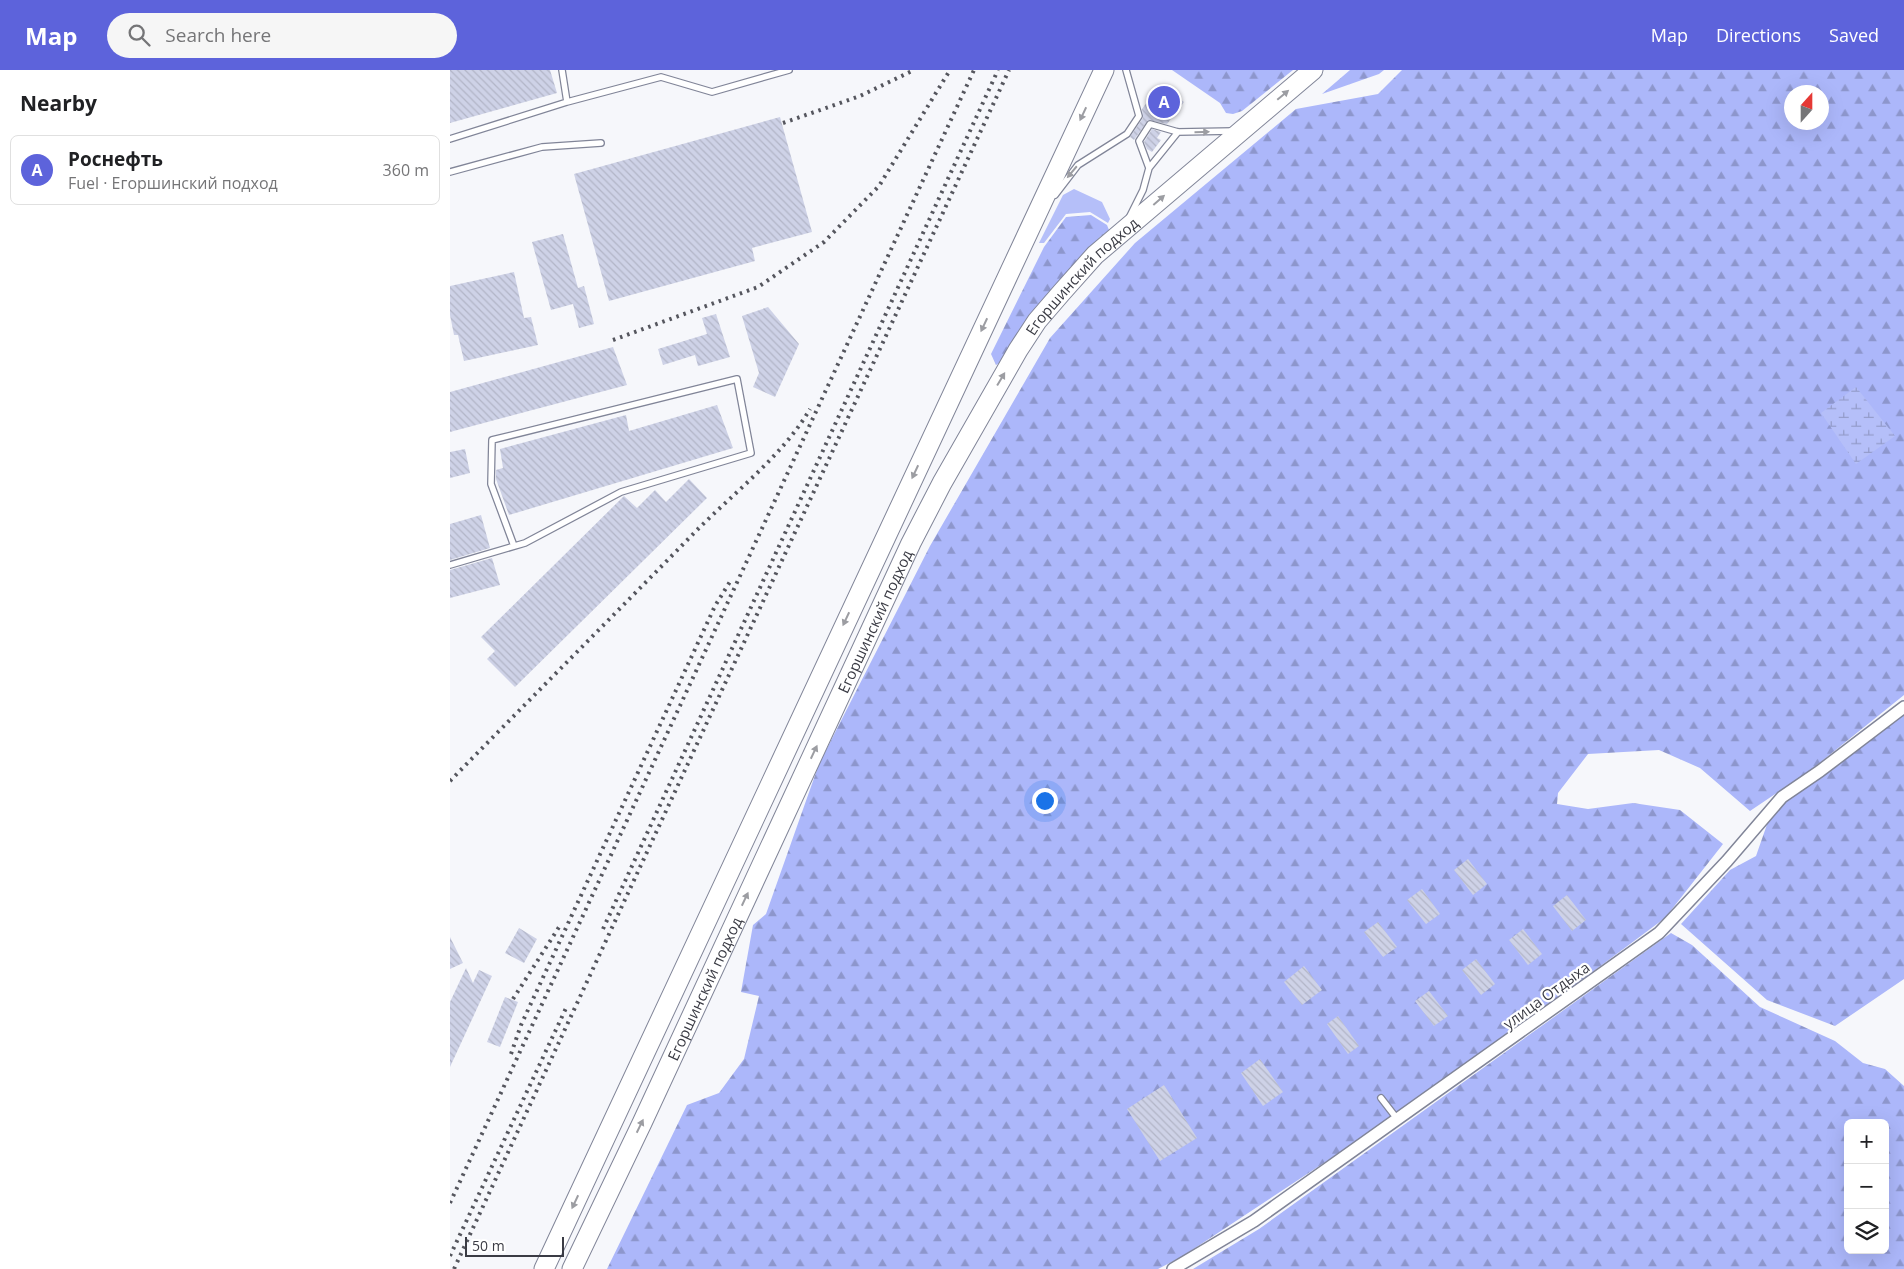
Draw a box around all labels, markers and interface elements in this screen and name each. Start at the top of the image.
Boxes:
search box [107,13,457,58]
text: Map [25,19,77,52]
icon: search [125,21,153,49]
text: Search here [165,22,271,48]
text: Map [1651,23,1688,47]
text: Directions [1716,23,1801,47]
text: Saved [1829,23,1879,47]
pin: A [1148,83,1180,121]
north arrow [1784,85,1829,130]
text: Nearby [20,89,97,117]
one-way arrow [1276,90,1289,101]
one-way arrow [1079,107,1087,121]
one-way arrow [1194,128,1210,136]
text: Роснефть [68,146,163,172]
text: A [31,159,43,181]
text: 360 m [383,159,429,181]
one-way arrow [1066,165,1077,178]
text: Fuel · Егоршинский подход [68,172,278,194]
one-way arrow [1152,195,1165,206]
street label: Егоршинский подход [1021,213,1142,339]
one-way arrow [980,318,988,332]
one-way arrow [997,372,1006,385]
one-way arrow [911,465,919,479]
street label: Егоршинский подход [833,546,917,696]
one-way arrow [842,612,850,626]
one-way arrow [809,744,818,759]
your location [1032,788,1058,814]
one-way arrow [742,892,750,906]
street label: Егоршинский подход [662,913,746,1064]
street label: улица Отдыха [1499,957,1593,1033]
one-way arrow [637,1119,645,1133]
map controls [1844,1119,1889,1254]
button: + [1844,1119,1889,1164]
button: − [1844,1164,1889,1209]
one-way arrow [571,1195,579,1210]
button: layers [1844,1209,1889,1254]
scale bar [465,1234,564,1257]
text: 50 m [472,1236,505,1255]

